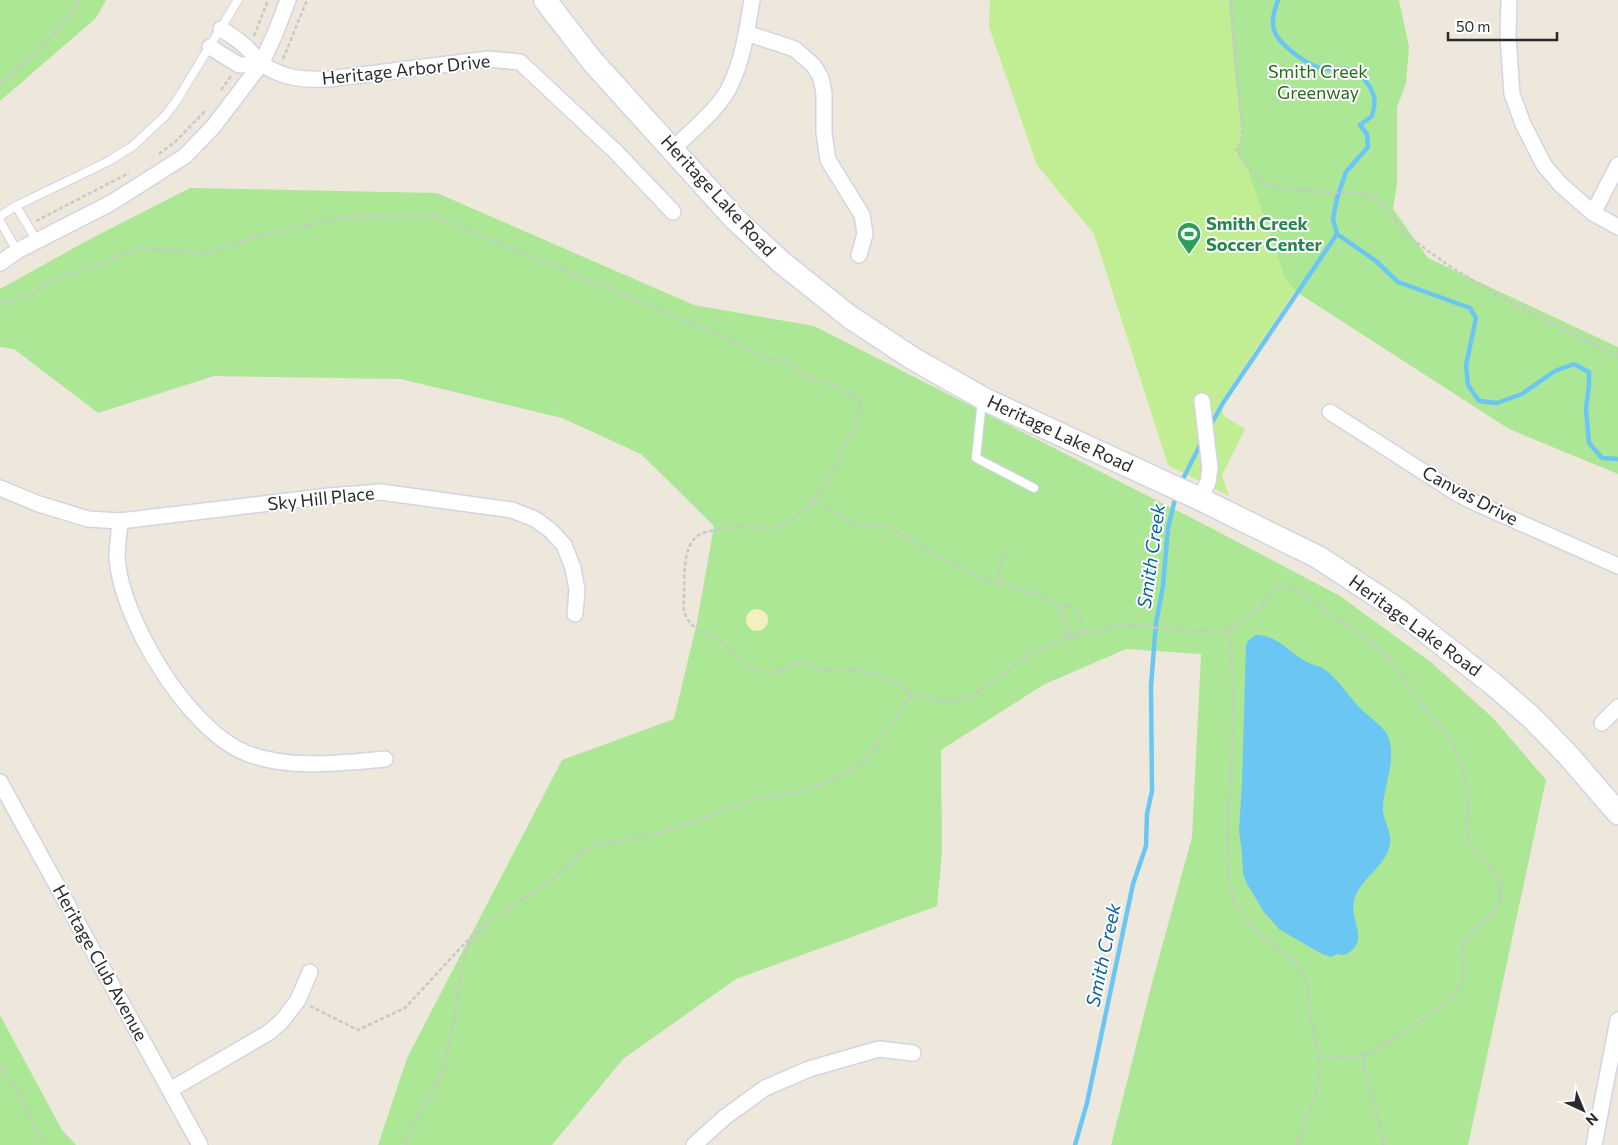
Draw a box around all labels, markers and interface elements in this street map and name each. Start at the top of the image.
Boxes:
scale bar [1448,10,1557,42]
text: 50 m [1456,17,1490,35]
street label: Heritage Arbor Drive [321,49,491,89]
park label: Smith Creek Greenway [1268,60,1368,103]
street label: Heritage Lake Road [657,130,781,261]
place label: Smith Creek Soccer Center [1206,212,1323,255]
sports icon: Smith Creek Soccer Center [1176,221,1202,255]
street label: Heritage Lake Road [984,390,1137,476]
street label: Canvas Drive [1419,461,1522,530]
street label: Sky Hill Place [266,481,375,515]
water label: Smith Creek [1132,501,1169,610]
street label: Heritage Lake Road [1345,570,1486,681]
street label: Heritage Club Avenue [49,881,153,1044]
water label: Smith Creek [1080,900,1125,1009]
north arrow [1558,1085,1608,1135]
text: N [1583,1110,1602,1129]

